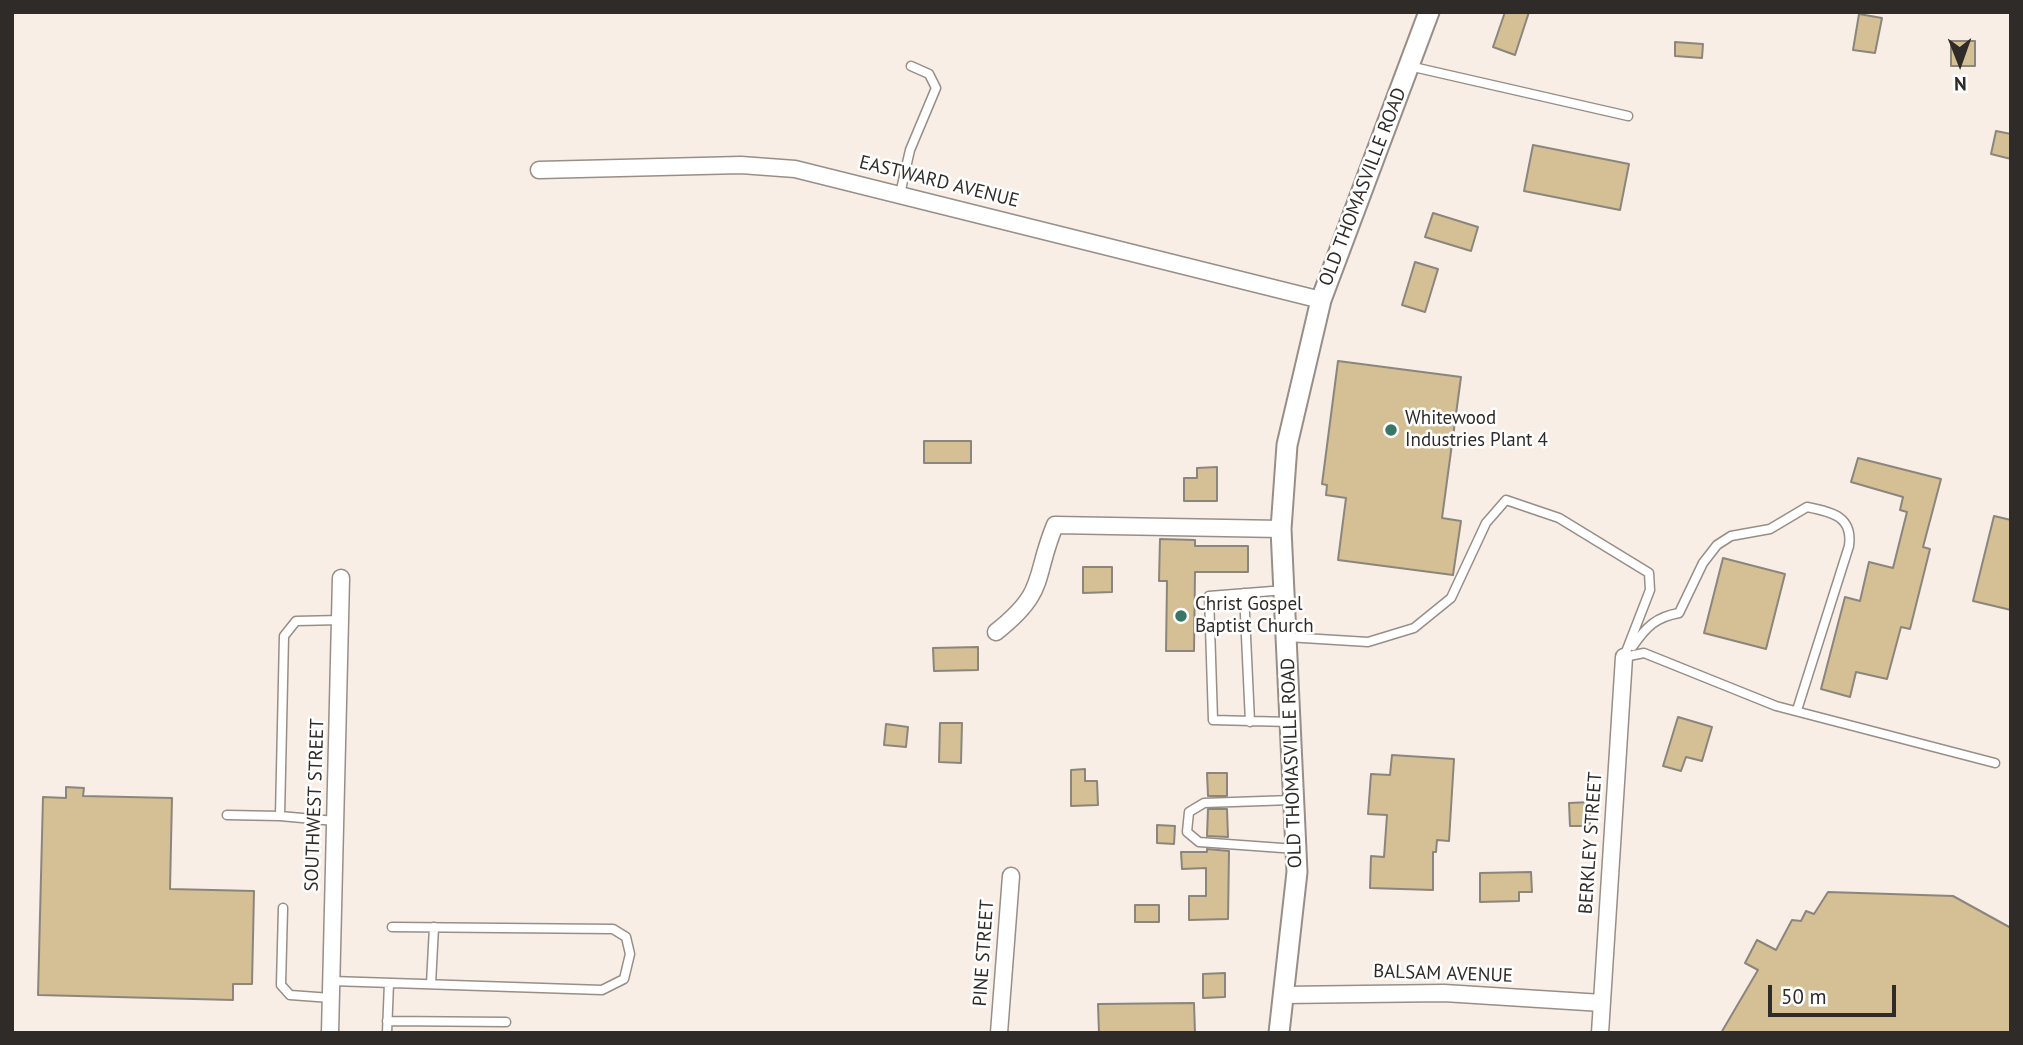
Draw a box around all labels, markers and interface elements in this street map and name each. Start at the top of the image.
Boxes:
north arrow [1925,28,1995,98]
text: N [1954,72,1967,96]
street label: OLD THOMASVILLE ROAD [1315,85,1411,289]
street label: EASTWARD AVENUE [857,151,1021,213]
place label: Whitewood Industries Plant 4 [1405,408,1548,452]
marker: Whitewood Industries Plant 4 [1383,422,1399,438]
place label: Christ Gospel Baptist Church [1195,594,1314,638]
marker: Christ Gospel Baptist Church [1173,608,1189,624]
street label: OLD THOMASVILLE ROAD [1277,657,1307,869]
street label: SOUTHWEST STREET [301,718,329,892]
street label: BERKLEY STREET [1575,771,1607,915]
street label: PINE STREET [969,899,999,1007]
street label: BALSAM AVENUE [1373,960,1513,988]
scale bar [1771,972,1899,1016]
text: 50 m [1781,983,1827,1010]

